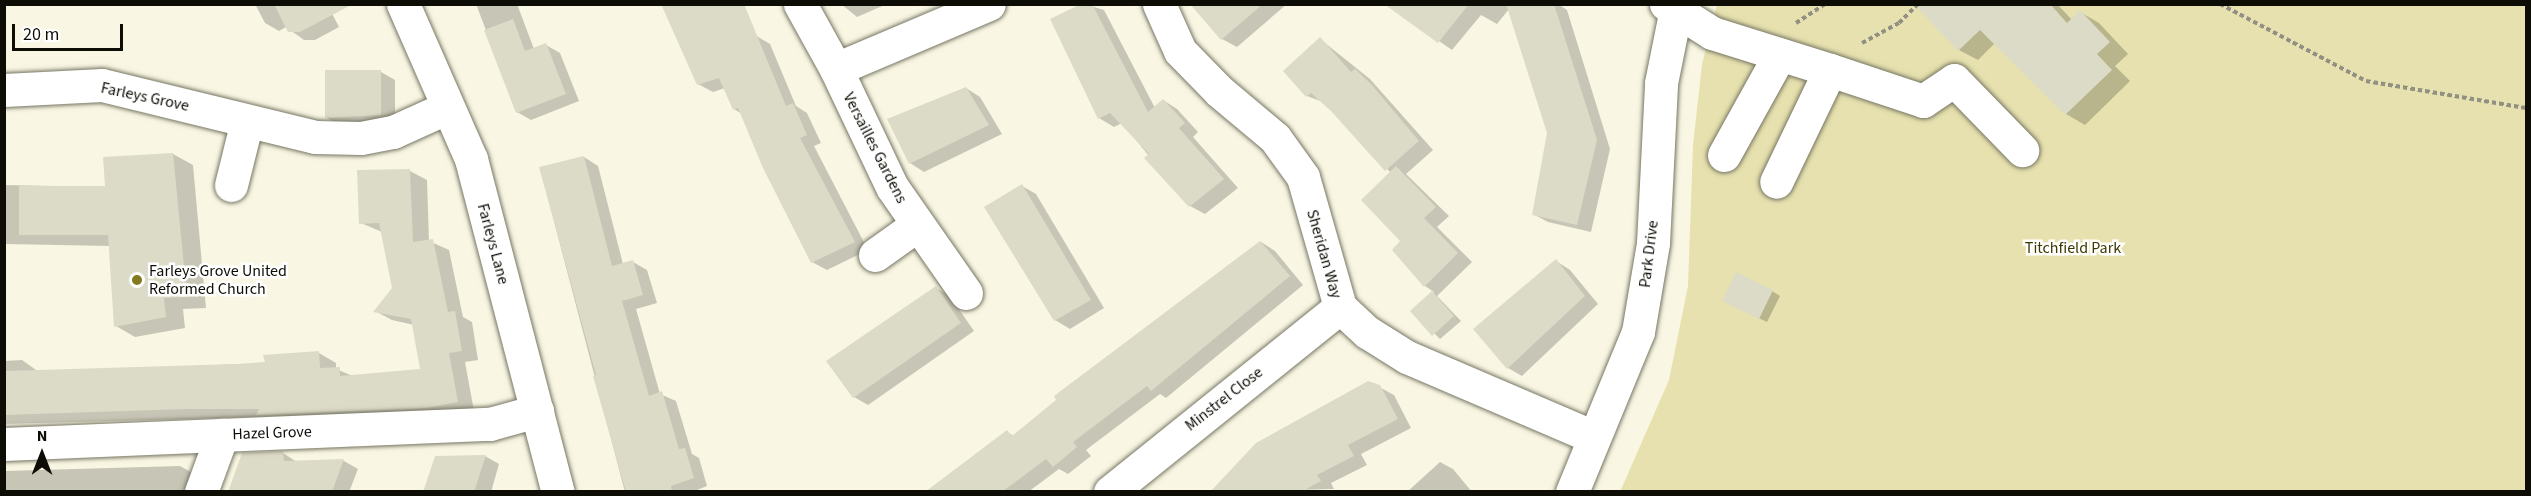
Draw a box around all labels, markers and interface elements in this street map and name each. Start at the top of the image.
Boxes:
scale bar [15,12,126,50]
text: 20 m [23,22,59,47]
street label: Farleys Grove [99,78,191,116]
street label: Versailles Gardens [839,89,911,207]
street label: Farleys Lane [473,201,513,287]
street label: Sheridan Way [1302,207,1346,301]
street label: Park Drive [1635,219,1663,289]
park label: Titchfield Park [2025,238,2121,258]
place label: Farleys Grove United Reformed Church [149,261,287,299]
marker: Farleys Grove United Reformed Church [130,273,144,287]
street label: Minstrel Close [1181,363,1267,435]
street label: Hazel Grove [232,422,312,444]
north arrow [12,424,72,484]
text: N [37,425,47,447]

